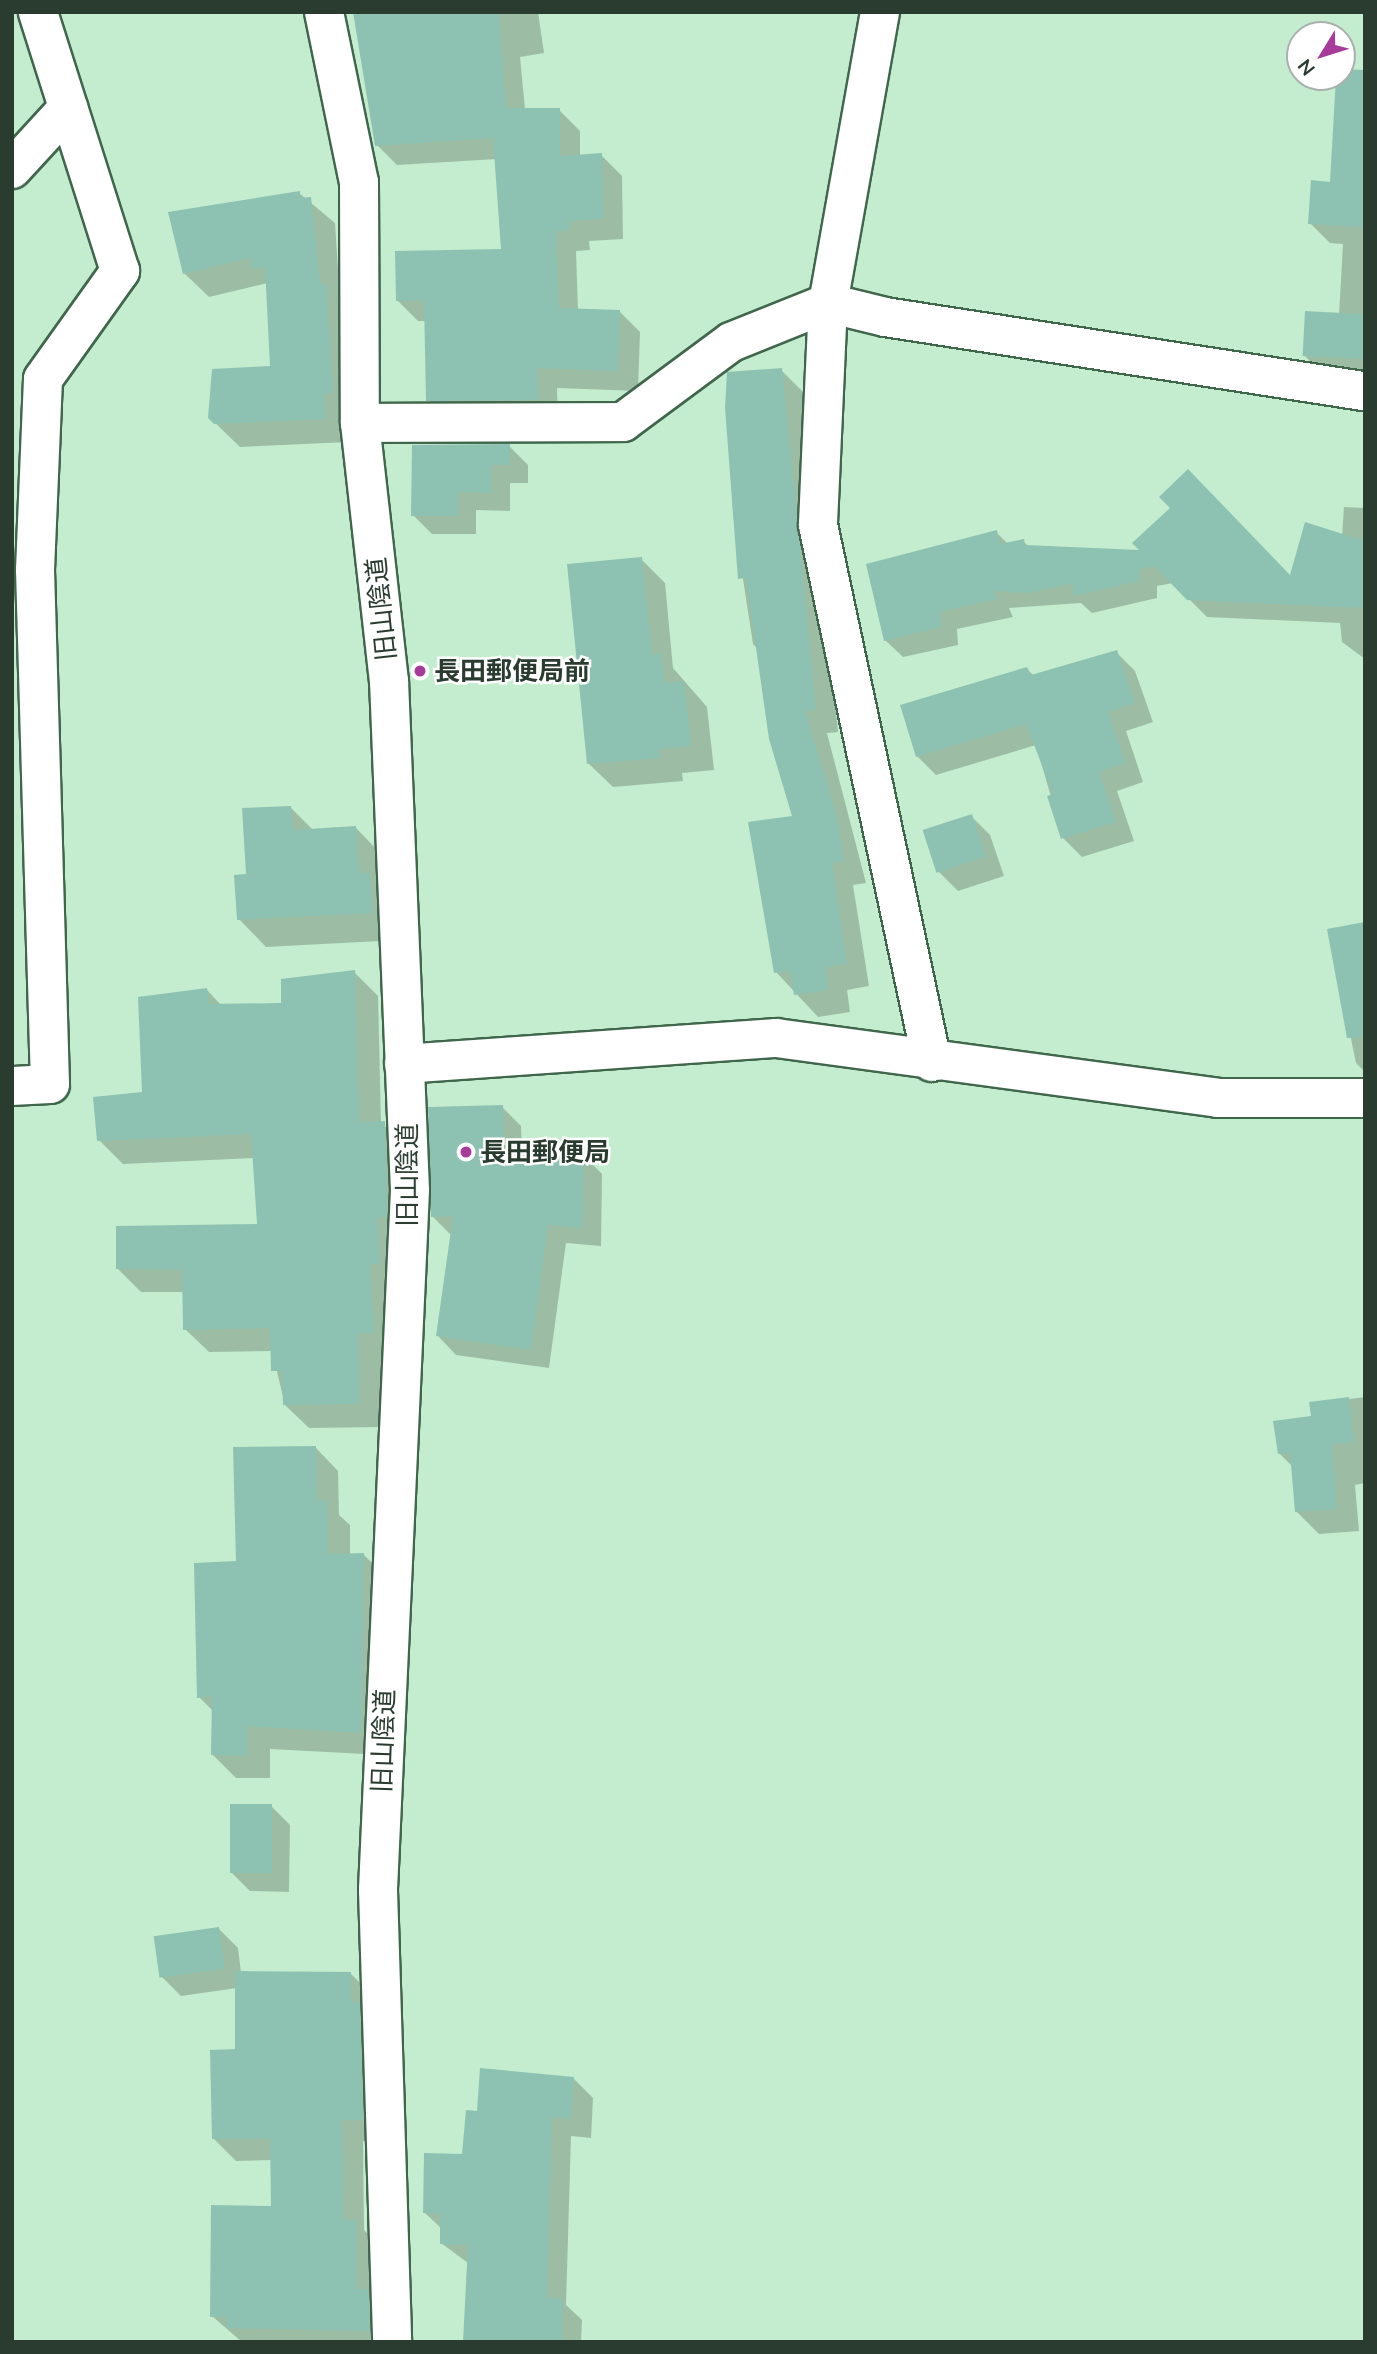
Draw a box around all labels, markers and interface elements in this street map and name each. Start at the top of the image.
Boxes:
north arrow [1286,21,1356,91]
text: N [1292,55,1320,81]
street label: 旧山陰道 [360,556,402,662]
place label: 長田郵便局前 [434,655,590,687]
marker: 長田郵便局前 [412,663,428,679]
street label: 旧山陰道 [391,1123,423,1227]
place label: 長田郵便局 [480,1136,610,1168]
marker: 長田郵便局 [458,1144,474,1160]
street label: 旧山陰道 [366,1688,400,1794]

